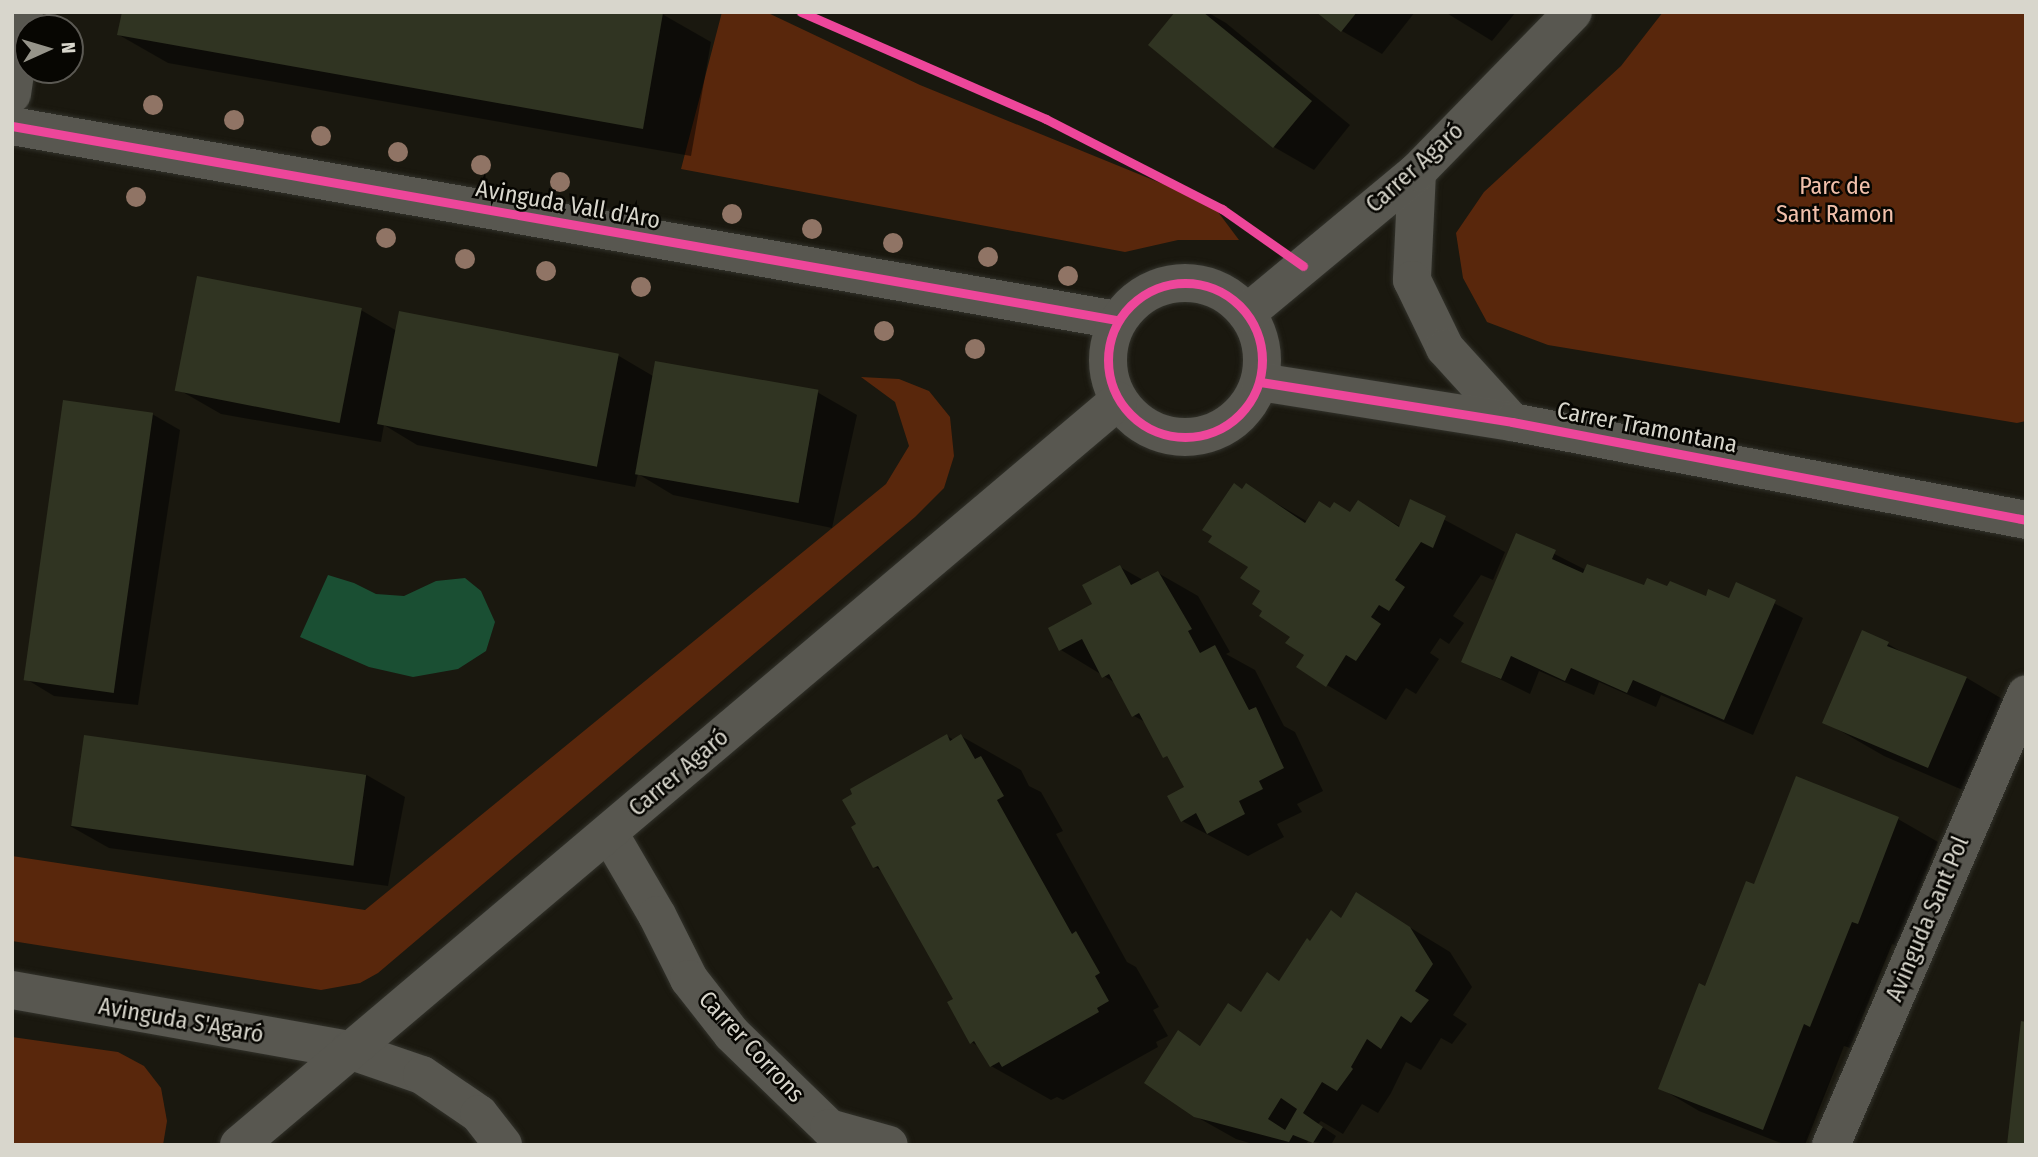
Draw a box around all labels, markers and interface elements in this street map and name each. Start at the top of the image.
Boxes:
north arrow [14,14,84,84]
text: N [57,41,80,54]
street label: Carrer Agaró [1360,117,1470,219]
park label: Parc de Sant Ramon [1776,173,1894,229]
street label: Avinguda Vall d'Aro [473,175,663,235]
street label: Carrer Tramontana [1554,396,1740,460]
street label: Carrer Agaró [623,723,735,823]
street label: Avinguda Sant Pol [1880,832,1976,1006]
street label: Carrer Corrons [692,985,810,1109]
street label: Avinguda S'Agaró [96,992,266,1050]

